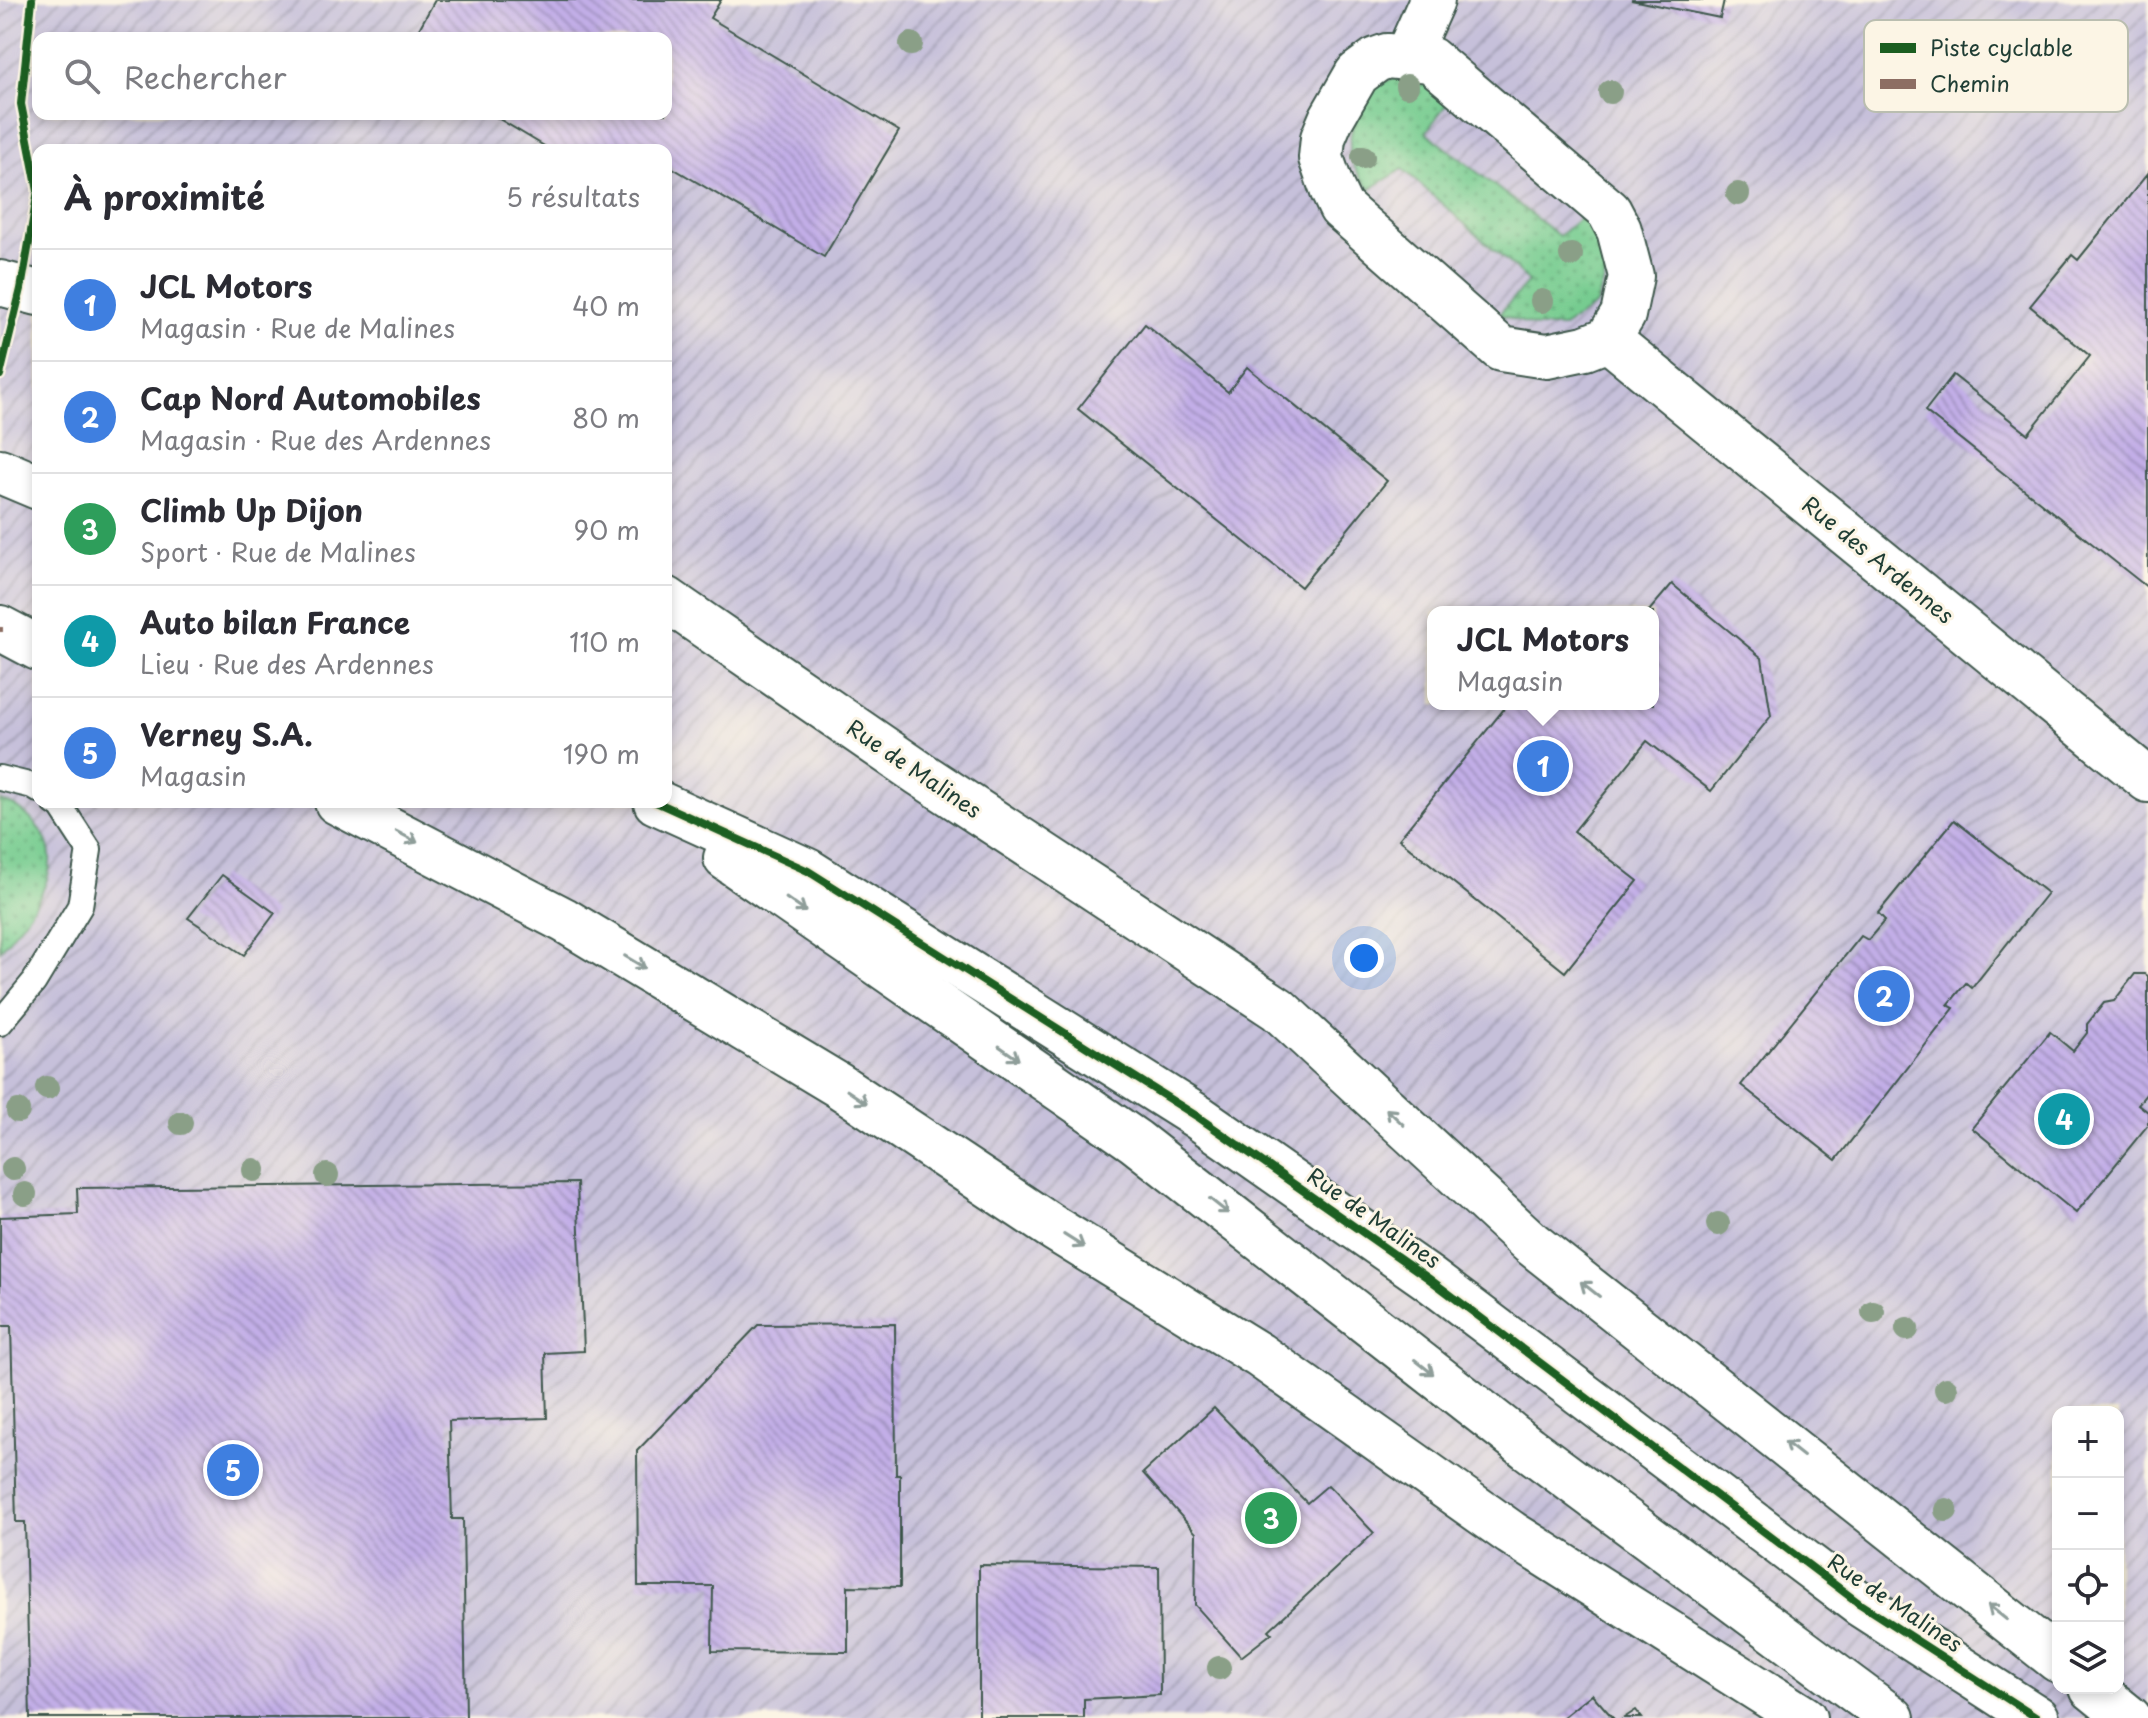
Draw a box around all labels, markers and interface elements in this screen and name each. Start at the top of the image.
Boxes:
legend [1864,20,2128,112]
text: Piste cyclable [1930,30,2073,63]
search box [32,32,672,120]
icon: search [60,54,104,98]
text: Rechercher [124,54,287,99]
text: Chemin [1930,66,2010,99]
text: À proximité [64,170,265,222]
text: 5 résultats [506,177,640,216]
text: JCL Motors [140,263,312,308]
text: 1 [84,286,96,325]
text: 40 m [572,286,640,325]
text: Magasin · Rue de Malines [140,308,455,347]
text: Cap Nord Automobiles [140,375,481,420]
text: 2 [81,398,99,437]
text: 80 m [572,398,640,437]
text: Magasin · Rue des Ardennes [140,420,491,459]
text: Climb Up Dijon [140,487,363,532]
street label: Rue des Ardennes [1796,487,1962,630]
text: 3 [81,510,99,549]
text: 90 m [573,510,640,549]
text: Sport · Rue de Malines [140,532,416,571]
text: Auto bilan France [140,599,410,644]
popup [1427,606,1659,710]
text: JCL Motors [1457,616,1629,661]
text: 4 [81,622,99,661]
text: 110 m [569,622,640,661]
text: Lieu · Rue des Ardennes [140,644,434,683]
text: Magasin [1457,661,1563,700]
street label: Rue de Malines [841,710,989,825]
text: Verney S.A. [140,711,313,756]
text: 5 [82,734,98,773]
text: 190 m [563,734,640,773]
pin: 1 [1517,736,1569,796]
text: Magasin [140,756,247,795]
one-way arrow [395,829,419,845]
one-way arrow [784,897,806,913]
your location [1344,938,1384,978]
one-way arrow [623,954,646,970]
pin: 2 [1858,966,1910,1026]
one-way arrow [998,1045,1020,1061]
one-way arrow [845,1089,868,1105]
pin: 4 [2038,1089,2090,1149]
one-way arrow [1385,1108,1405,1126]
street label: Rue de Malines [1301,1158,1448,1275]
one-way arrow [1208,1198,1229,1215]
one-way arrow [1062,1233,1085,1249]
one-way arrow [1580,1280,1601,1297]
one-way arrow [1413,1358,1434,1375]
map controls [2052,1406,2124,1694]
button: + [2052,1406,2124,1478]
pin: 5 [207,1440,259,1500]
one-way arrow [1784,1441,1805,1458]
button: − [2052,1478,2124,1550]
pin: 3 [1245,1488,1297,1548]
street label: Rue de Malines [1822,1544,1970,1659]
button: locate [2052,1550,2124,1622]
one-way arrow [1987,1603,2008,1620]
button: layers [2052,1622,2124,1694]

